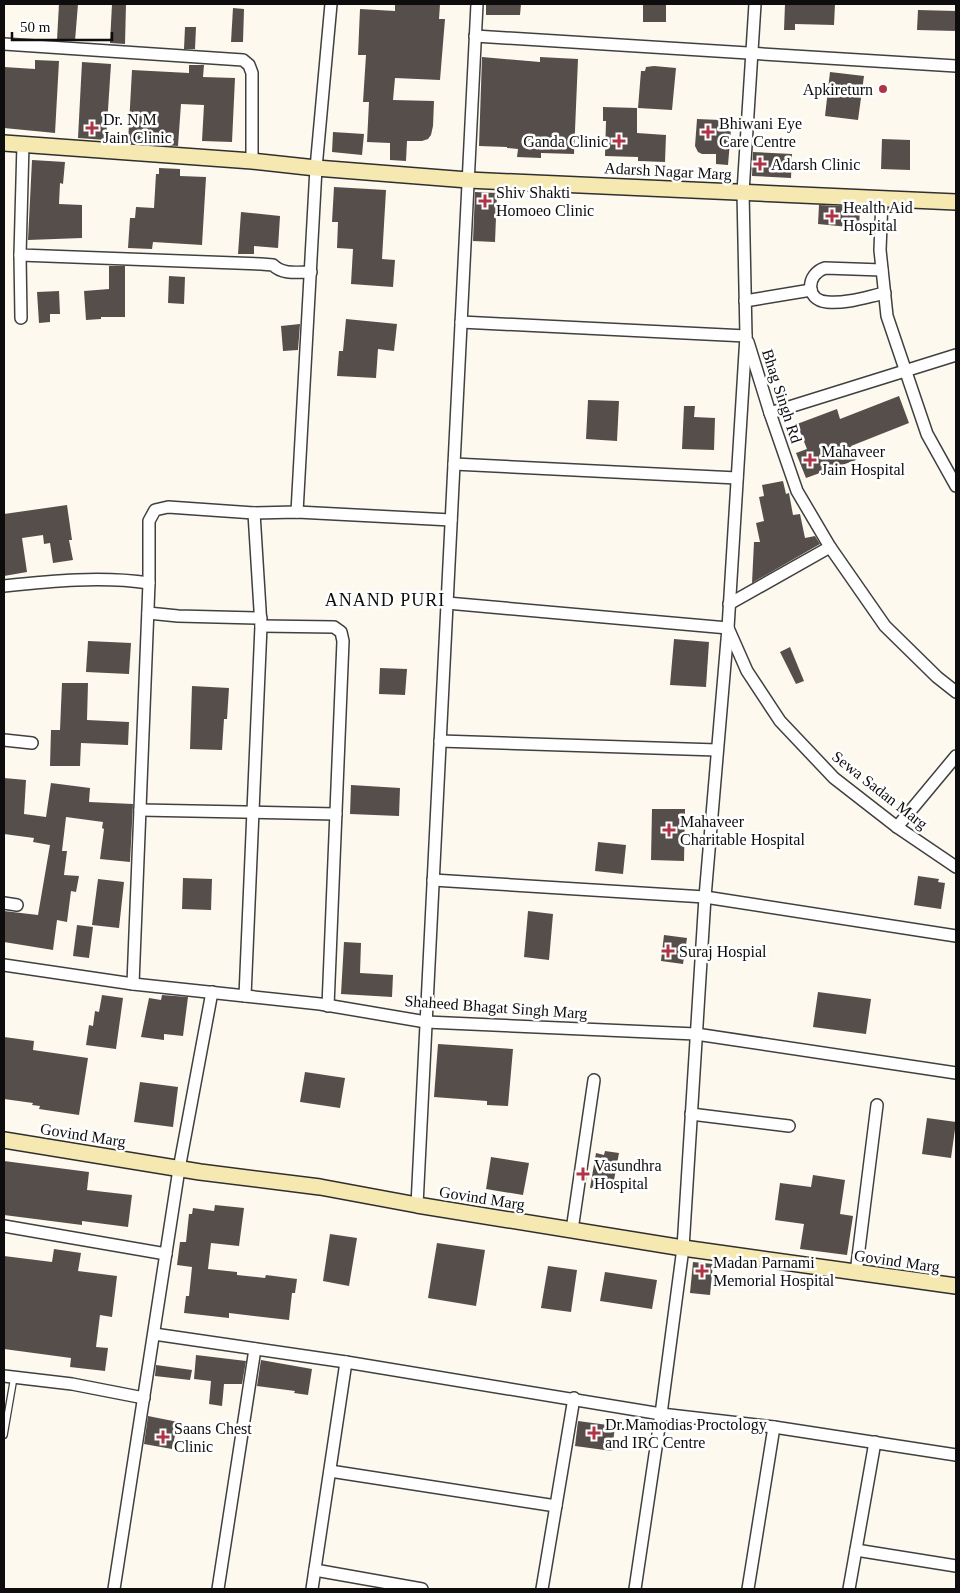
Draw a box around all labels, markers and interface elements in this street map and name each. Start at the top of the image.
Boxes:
scale bar [12,10,112,42]
text: 50 m [20,19,51,35]
place label: Apkireturn [803,81,873,99]
marker: Apkireturn [877,83,889,95]
place label: Dr. N M Jain Clinic [103,111,172,146]
place label: Bhiwani Eye Care Centre [719,115,802,150]
marker: Dr. N M Jain Clinic [85,121,99,135]
marker: Bhiwani Eye Care Centre [701,125,715,139]
place label: Ganda Clinic [523,133,608,150]
marker: Ganda Clinic [612,134,626,148]
place label: Adarsh Clinic [771,156,860,173]
marker: Adarsh Clinic [753,157,767,171]
street label: Adarsh Nagar Marg [604,159,732,184]
place label: Shiv Shakti Homoeo Clinic [496,184,594,219]
marker: Shiv Shakti Homoeo Clinic [478,194,492,208]
place label: Health Aid Hospital [843,199,913,235]
marker: Health Aid Hospital [825,209,839,223]
street label: Bhag Singh Rd [758,347,805,445]
place label: Mahaveer Jain Hospital [821,443,906,479]
marker: Mahaveer Jain Hospital [803,453,817,467]
district label: ANAND PURI [325,590,445,610]
street label: Sewa Sadan Marg [828,748,931,833]
place label: Mahaveer Charitable Hospital [680,813,805,849]
marker: Mahaveer Charitable Hospital [662,823,676,837]
place label: Suraj Hospial [679,943,767,961]
marker: Suraj Hospial [661,944,675,958]
street label: Shaheed Bhagat Singh Marg [404,992,588,1023]
street label: Govind Marg [39,1120,127,1151]
place label: Vasundhra Hospital [594,1157,662,1193]
marker: Vasundhra Hospital [576,1167,590,1181]
street label: Govind Marg [438,1183,526,1214]
street label: Govind Marg [853,1247,941,1276]
place label: Madan Parnami Memorial Hospital [713,1254,835,1290]
marker: Madan Parnami Memorial Hospital [695,1264,709,1278]
place label: Dr.Mamodias Proctology and IRC Centre [605,1416,767,1451]
place label: Saans Chest Clinic [174,1420,252,1455]
marker: Dr.Mamodias Proctology and IRC Centre [587,1426,601,1440]
marker: Saans Chest Clinic [156,1430,170,1444]

